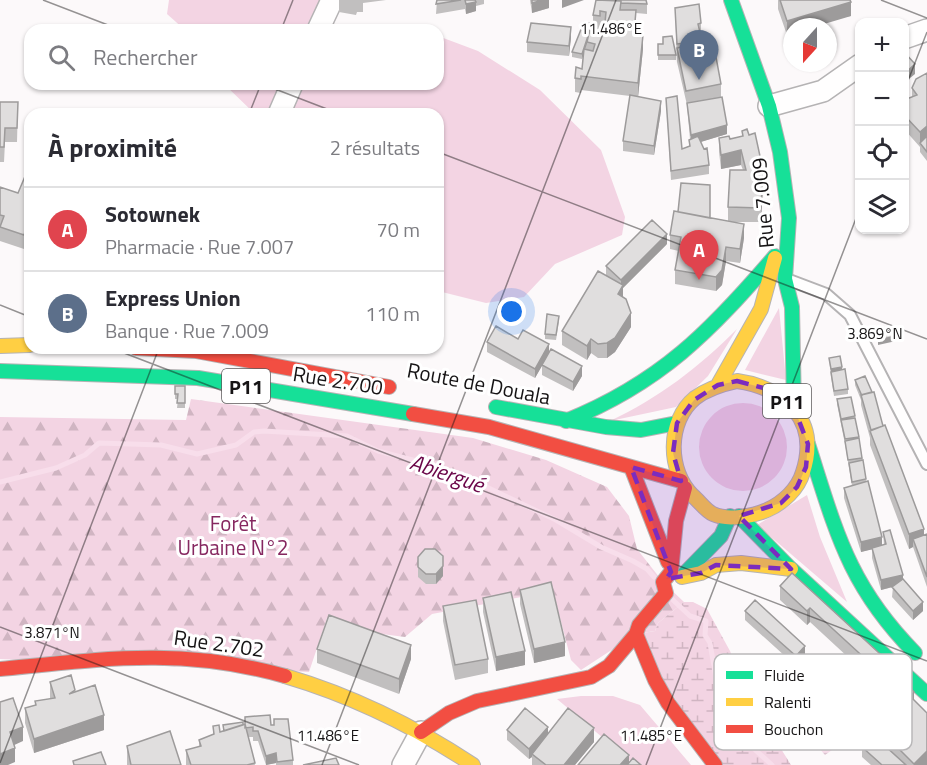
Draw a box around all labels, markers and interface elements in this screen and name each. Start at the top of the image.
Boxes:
text: 11.486°E [580,17,642,40]
north arrow [783,18,837,72]
map controls [855,18,909,234]
button: + [855,18,909,72]
search box [24,24,444,90]
pin: B [680,31,718,80]
text: Rechercher [93,40,198,74]
icon: search [45,41,78,74]
button: − [855,72,909,126]
button: locate [855,126,909,180]
text: À proximité [48,128,177,167]
text: 2 résultats [330,132,420,163]
street label: Rue 7.009 [742,156,782,250]
button: layers [855,180,909,234]
text: Sotownek [105,197,200,231]
text: A [61,214,74,245]
text: 70 m [376,214,420,245]
pin: A [680,230,718,280]
text: Pharmacie · Rue 7.007 [105,231,294,262]
text: Express Union [105,281,241,315]
your location [497,297,526,326]
text: B [61,298,74,329]
text: 110 m [365,298,420,329]
text: Banque · Rue 7.009 [105,315,269,346]
text: 3.869°N [847,322,903,345]
street label: Route de Douala [404,353,554,413]
street label: Rue 2.700 [291,357,385,403]
road number: P11 [222,369,270,403]
road number: P11 [763,384,811,418]
water label: Abiergué [405,445,490,502]
park label: Forêt Urbaine N°2 [177,507,289,563]
text: 3.871°N [24,621,80,644]
street label: Rue 2.702 [172,621,266,665]
legend [714,654,912,750]
text: Fluide [764,663,805,687]
text: Ralenti [764,690,811,714]
text: Bouchon [764,717,823,741]
text: 11.486°E [297,724,359,747]
text: 11.485°E [620,724,682,747]

